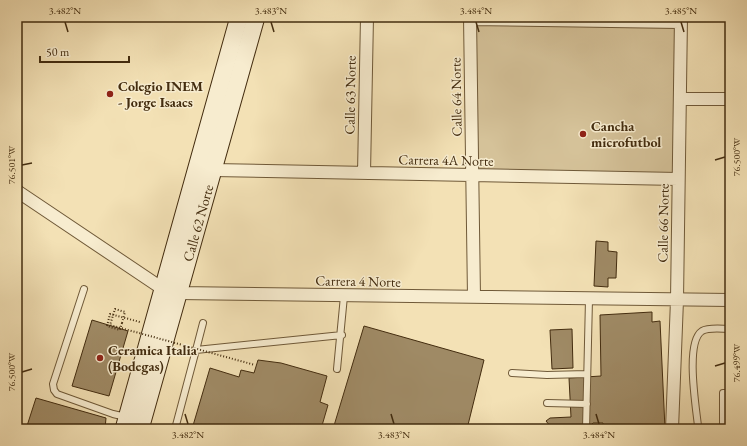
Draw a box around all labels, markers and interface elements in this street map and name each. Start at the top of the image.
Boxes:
text: 3.482°N [49,4,81,17]
text: 3.483°N [255,4,287,17]
text: 3.484°N [460,4,492,17]
text: 3.485°N [665,4,697,17]
scale bar [40,38,129,64]
text: 50 m [46,44,70,60]
street label: Calle 63 Norte [340,55,360,135]
street label: Calle 64 Norte [446,57,466,137]
place label: Colegio INEM - Jorge Isaacs [118,77,203,111]
marker: Colegio INEM - Jorge Isaacs [105,89,115,99]
place label: Cancha microfutbol [591,117,661,151]
marker: Cancha microfutbol [578,129,588,139]
text: 76.500°W [730,137,743,176]
text: 76.501°W [5,145,18,184]
street label: Carrera 4A Norte [398,150,494,170]
street label: Calle 62 Norte [179,182,218,264]
street label: Calle 66 Norte [653,183,673,263]
street label: Carrera 4 Norte [315,271,401,291]
place label: Ceramica Italia (Bodegas) [108,341,198,375]
text: 76.499°W [730,343,743,382]
text: 76.500°W [5,352,18,391]
marker: Ceramica Italia (Bodegas) [95,353,105,363]
text: 3.482°N [172,428,204,441]
text: 3.483°N [378,428,410,441]
text: 3.484°N [583,428,615,441]

